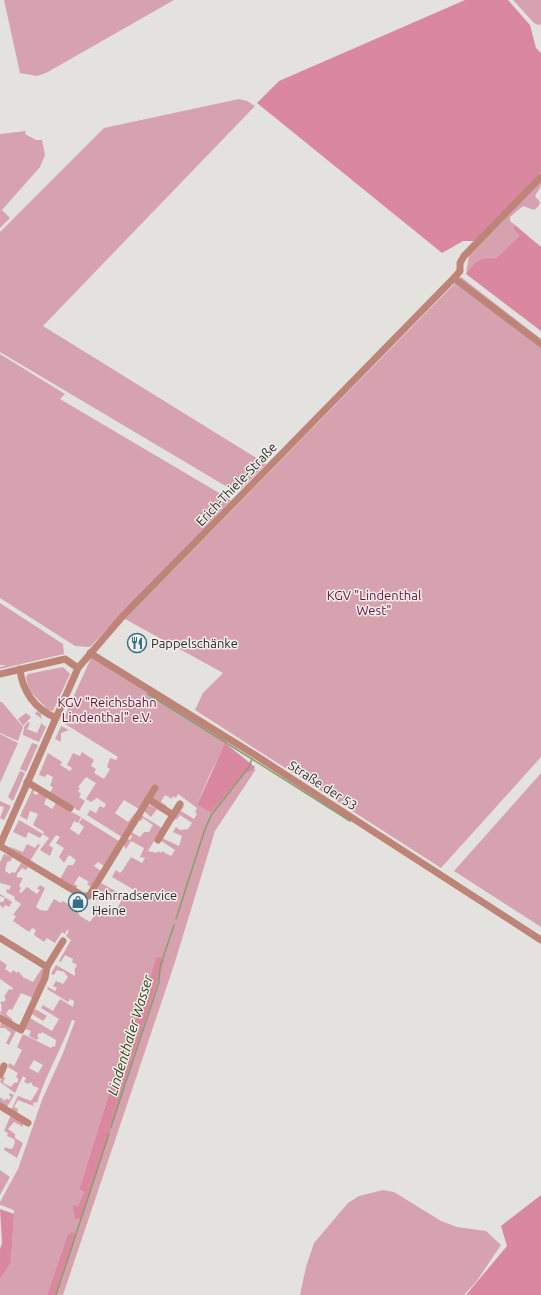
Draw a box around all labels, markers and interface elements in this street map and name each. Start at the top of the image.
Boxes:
street label: Erich-Thiele-Straße [193,440,279,528]
park label: KGV "Lindenthal West" [327,588,422,617]
restaurant icon: Pappelschänke [126,632,148,654]
place label: Pappelschänke [151,636,238,650]
park label: KGV "Reichsbahn Lindenthal" e.V. [57,695,157,724]
street label: Straße der 53 [286,758,360,812]
place label: Fahrradservice Heine [92,888,177,917]
shop icon: Fahrradservice Heine [67,891,89,913]
water label: Lindenthaler Wasser [104,972,156,1097]

